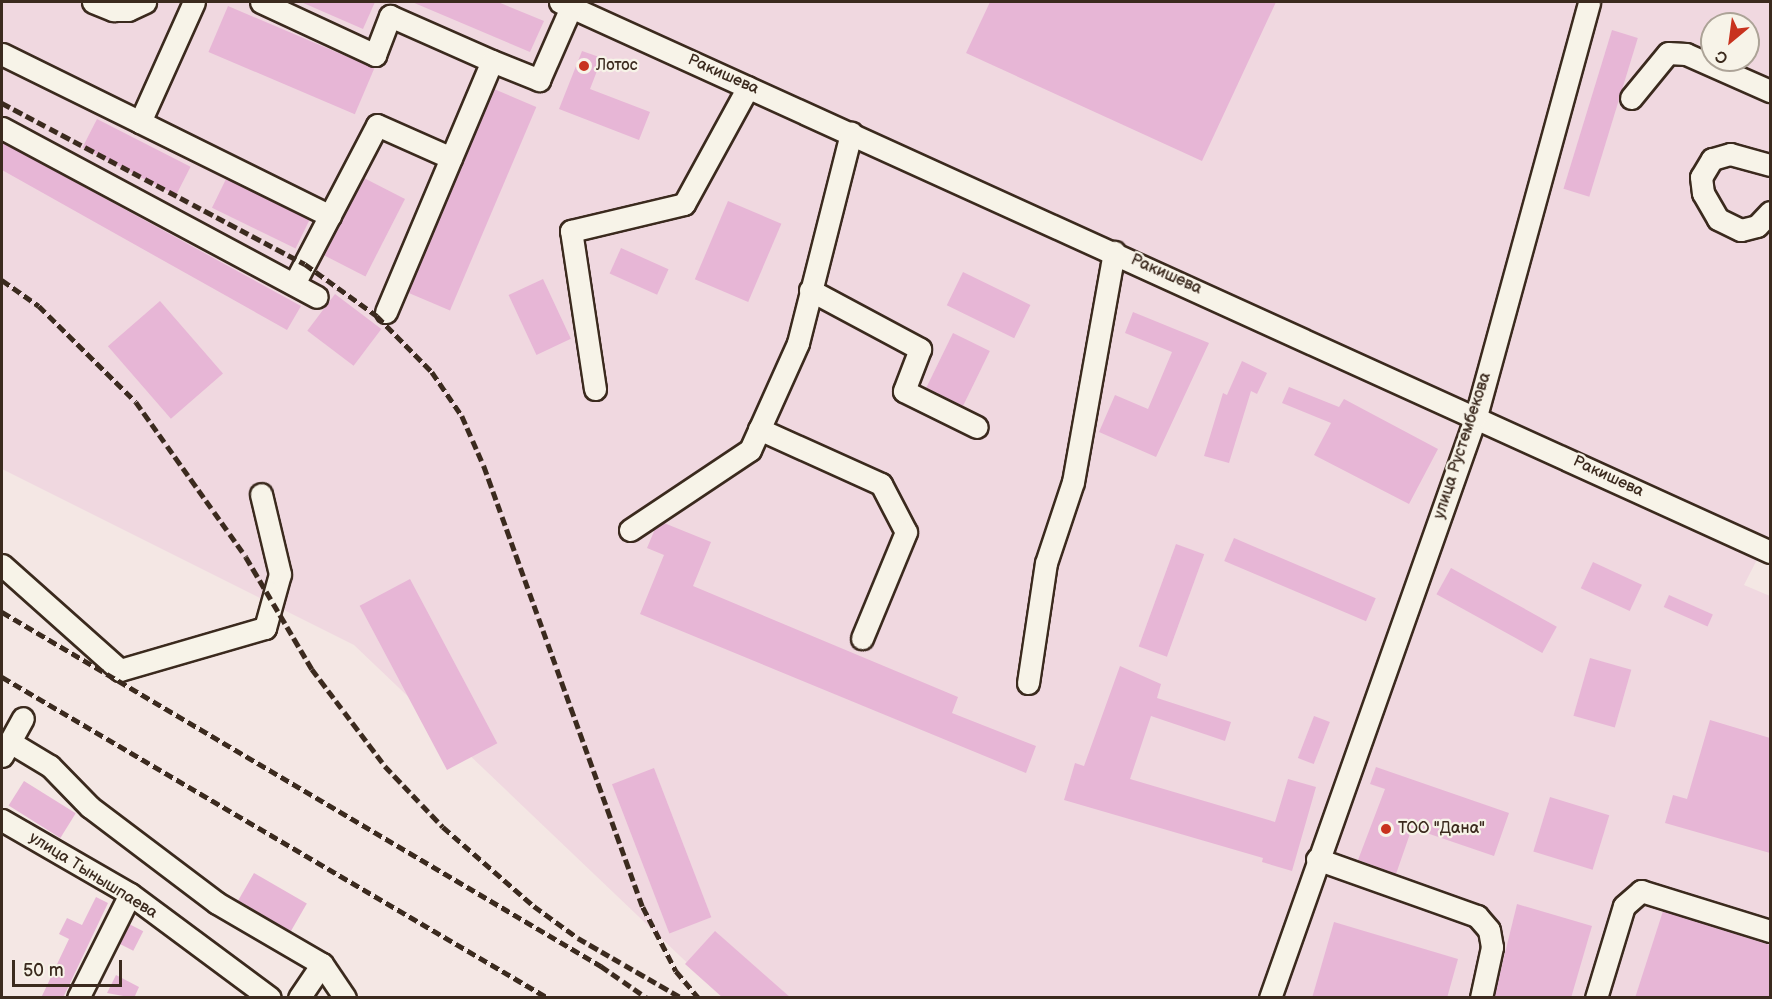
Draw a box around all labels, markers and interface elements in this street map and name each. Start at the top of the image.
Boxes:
north arrow [1700,12,1760,72]
text: С [1713,45,1731,67]
street label: Ракишева [684,51,762,99]
place label: Лотос [596,56,638,76]
marker: Лотос [577,59,591,73]
street label: Ракишева [1127,251,1205,299]
street label: улица Рустембекова [1430,370,1496,522]
street label: Ракишева [1569,452,1647,502]
place label: ТОО "Дана" [1398,819,1485,839]
marker: ТОО "Дана" [1379,822,1393,836]
street label: улица Тынышпаева [25,829,161,923]
scale bar [15,948,124,986]
text: 50 m [23,960,64,981]

